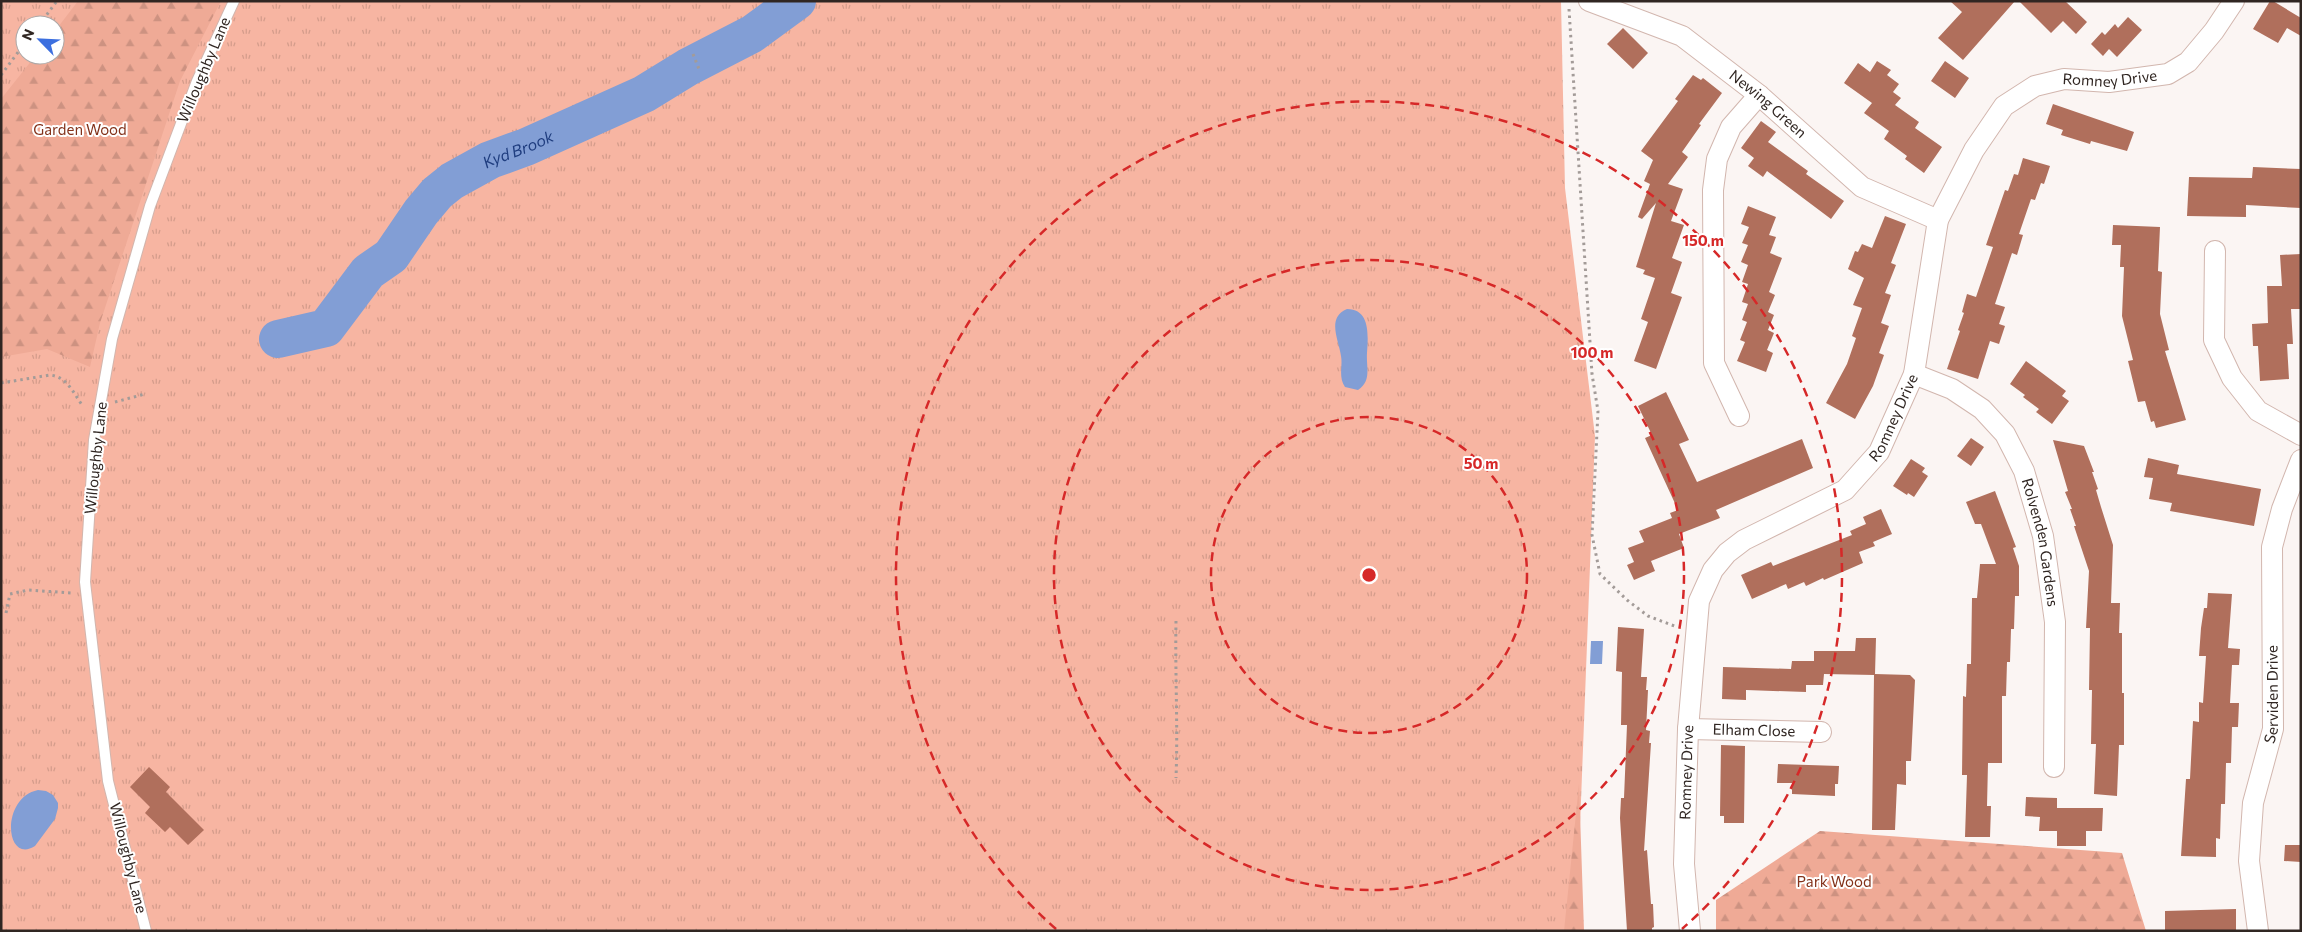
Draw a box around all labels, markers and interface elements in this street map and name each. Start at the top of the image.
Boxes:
street label: Willoughby Lane [173,14,233,125]
north arrow [15,15,65,65]
text: N [18,26,38,43]
street label: Newing Green [1726,66,1811,141]
street label: Romney Drive [2062,66,2158,90]
park label: Garden Wood [33,120,127,138]
water label: Kyd Brook [479,126,557,171]
text: 150 m [1682,231,1724,249]
text: 100 m [1571,343,1613,361]
street label: Romney Drive [1865,371,1921,465]
street label: Willoughby Lane [80,401,110,515]
text: 50 m [1464,454,1498,472]
street label: Rolvenden Gardens [2019,476,2063,608]
centre of rings [1360,566,1378,584]
street label: Serviden Drive [2260,645,2281,745]
street label: Elham Close [1712,720,1796,739]
street label: Romney Drive [1675,724,1696,820]
street label: Willoughby Lane [107,801,151,915]
park label: Park Wood [1796,872,1872,890]

